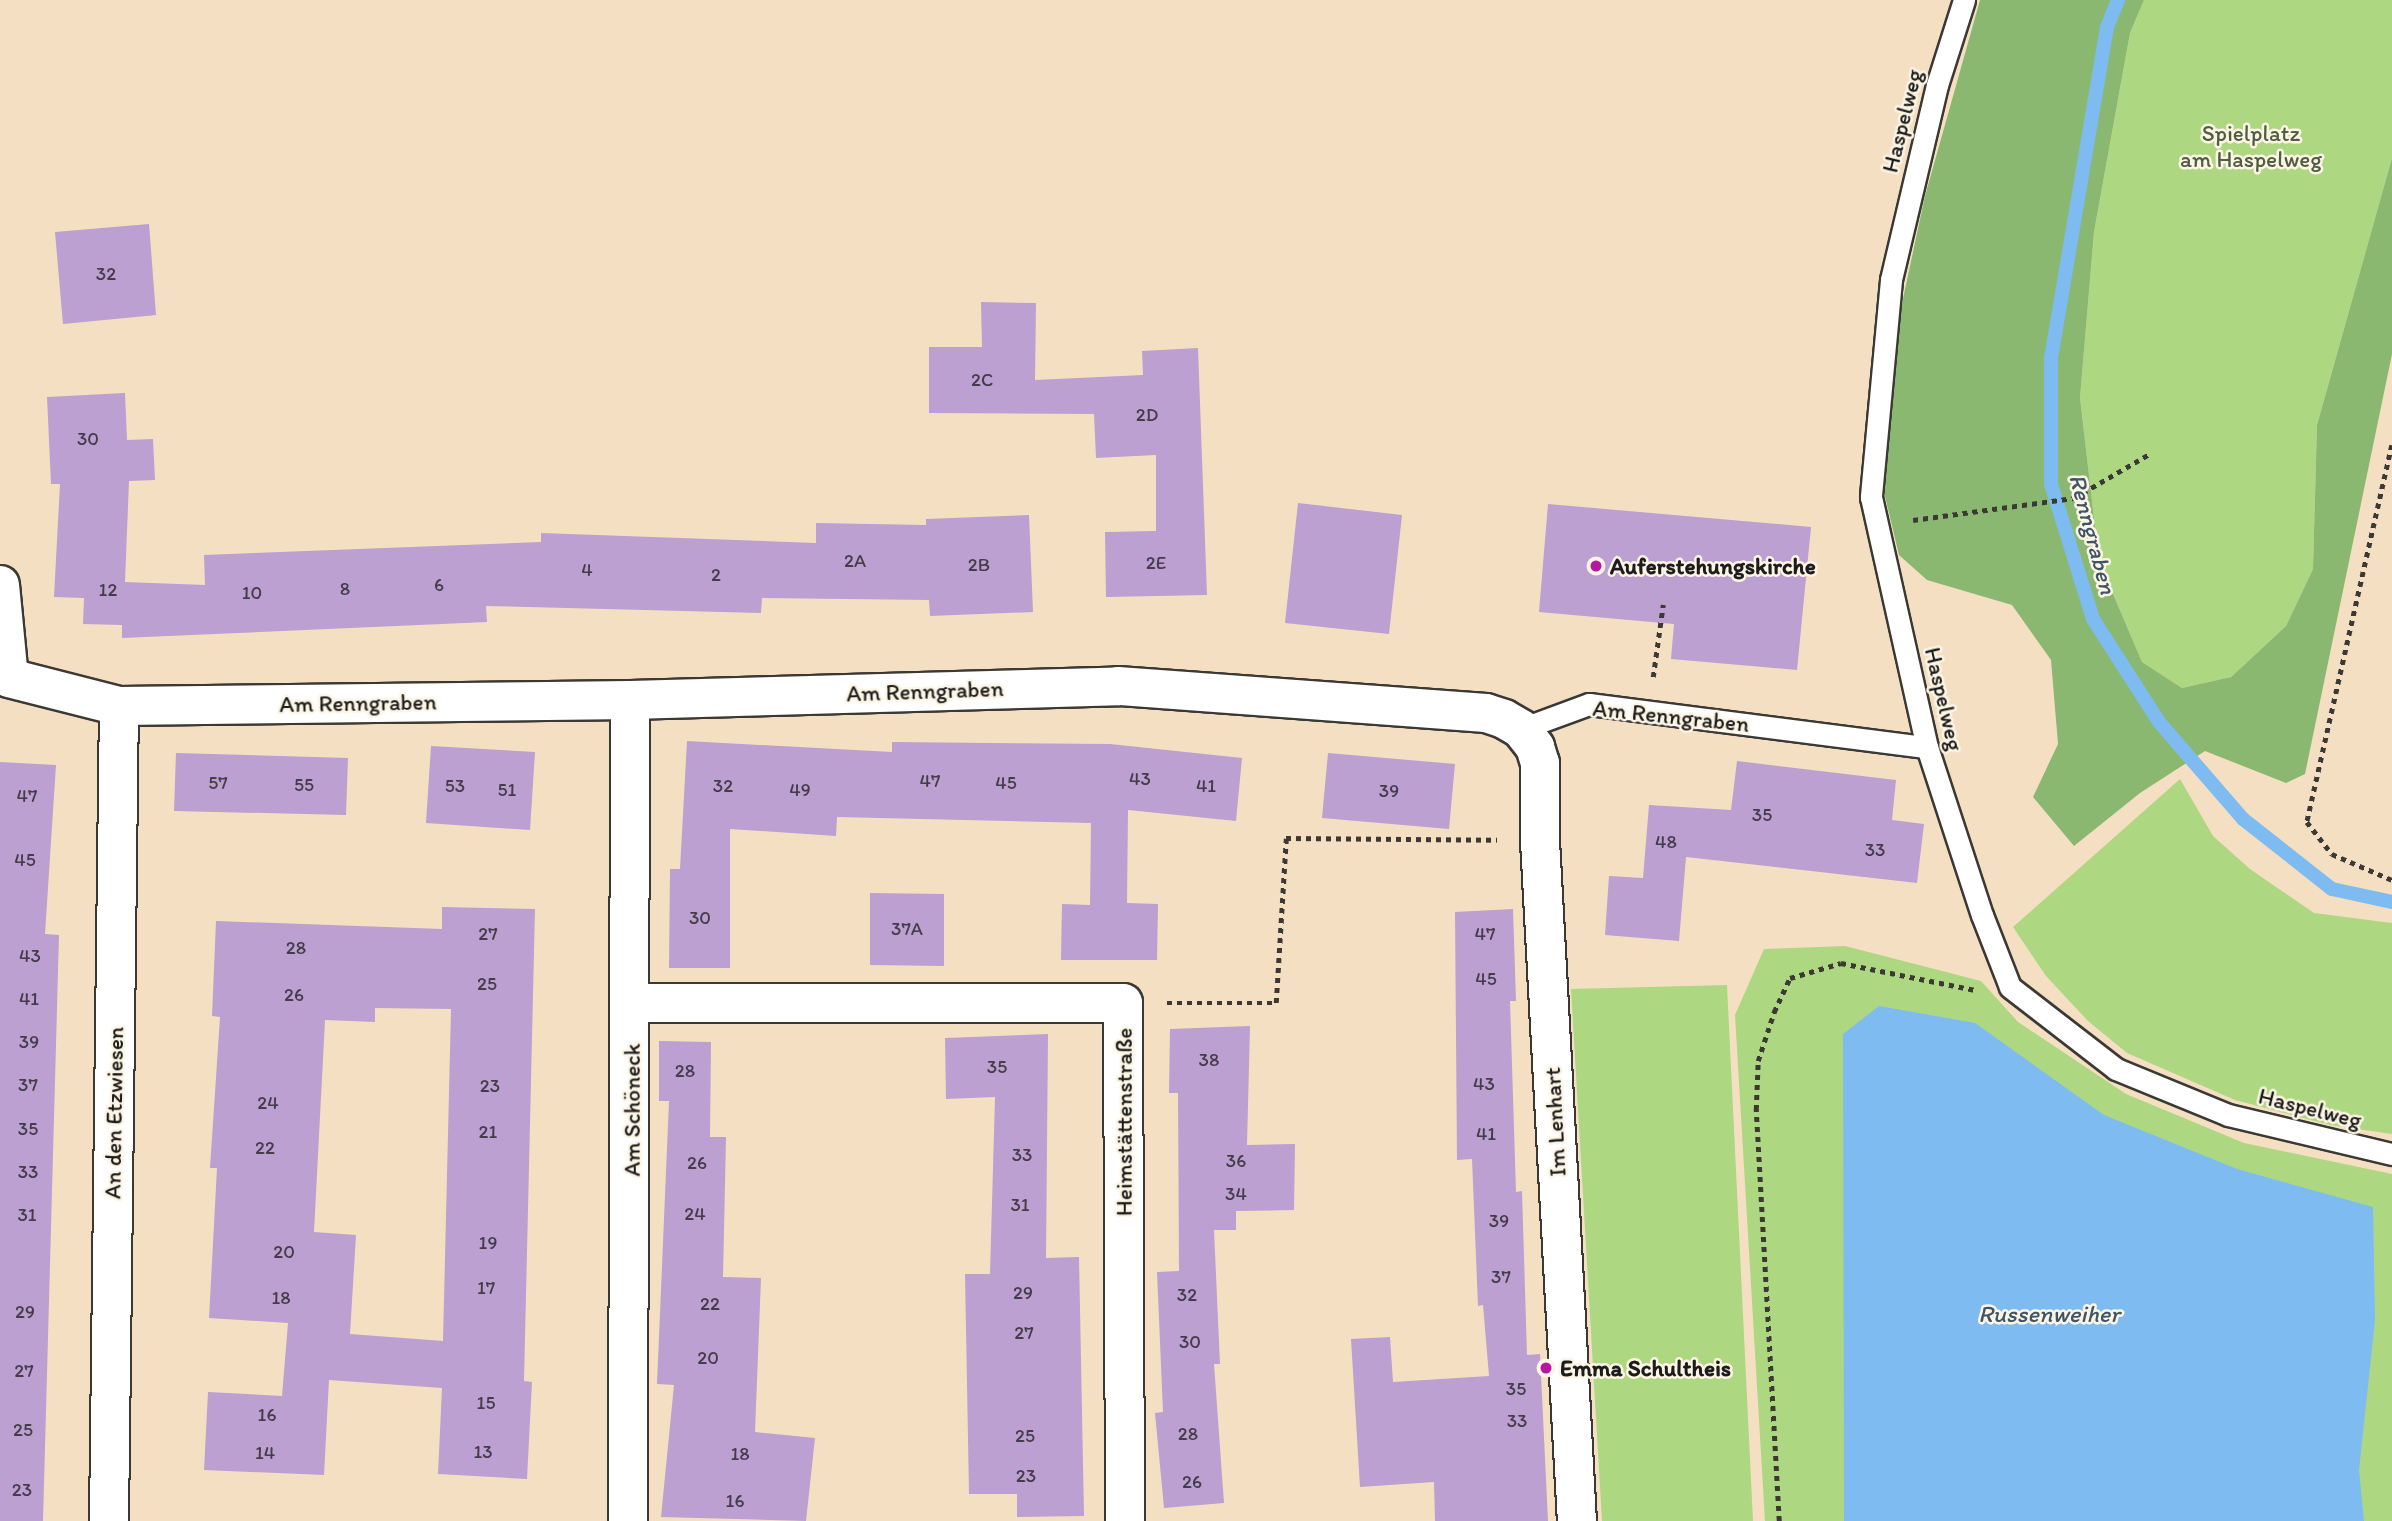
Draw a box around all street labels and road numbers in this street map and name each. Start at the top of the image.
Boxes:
street label: Haspelweg [1876,67,1928,175]
street label: Haspelweg [1919,645,1969,753]
street label: Am Renngraben [846,674,1004,708]
street label: Am Renngraben [279,688,437,718]
street label: Am Renngraben [1591,694,1751,738]
street label: An den Etzwiesen [99,1027,129,1199]
street label: Heimstättenstraße [1110,1028,1138,1216]
street label: Am Schöneck [618,1043,646,1177]
street label: Im Lenhart [1538,1067,1572,1177]
street label: Haspelweg [2256,1082,2364,1134]

